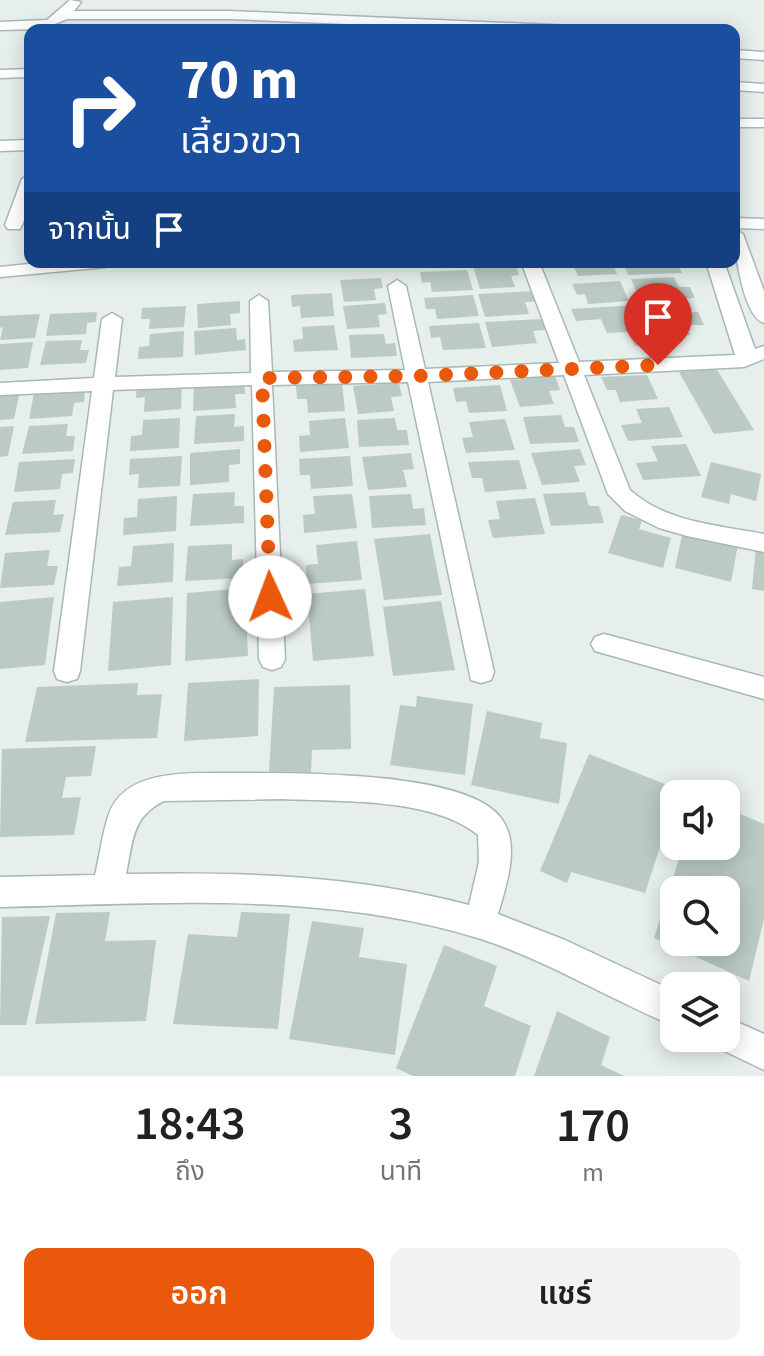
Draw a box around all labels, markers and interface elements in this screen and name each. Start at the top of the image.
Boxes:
text: 70 m [180,41,298,120]
icon: right [48,56,152,160]
text: เลี้ยวขวา [180,116,302,167]
text: จากนั้น [48,208,131,251]
icon: arrive [147,208,191,252]
pin [624,283,692,365]
icon: arrive [636,295,680,339]
position arrow [228,555,312,639]
map controls [660,780,740,1052]
button: sound [660,780,740,860]
button: search [660,876,740,956]
button: layers [660,972,740,1052]
text: 18:43 [134,1090,246,1158]
text: 3 [389,1090,413,1158]
text: 170 [556,1092,630,1160]
text: ถึง [175,1153,205,1190]
text: นาที [380,1153,422,1190]
text: m [582,1154,604,1191]
button: ออก [24,1248,374,1340]
button: แชร์ [390,1248,740,1340]

